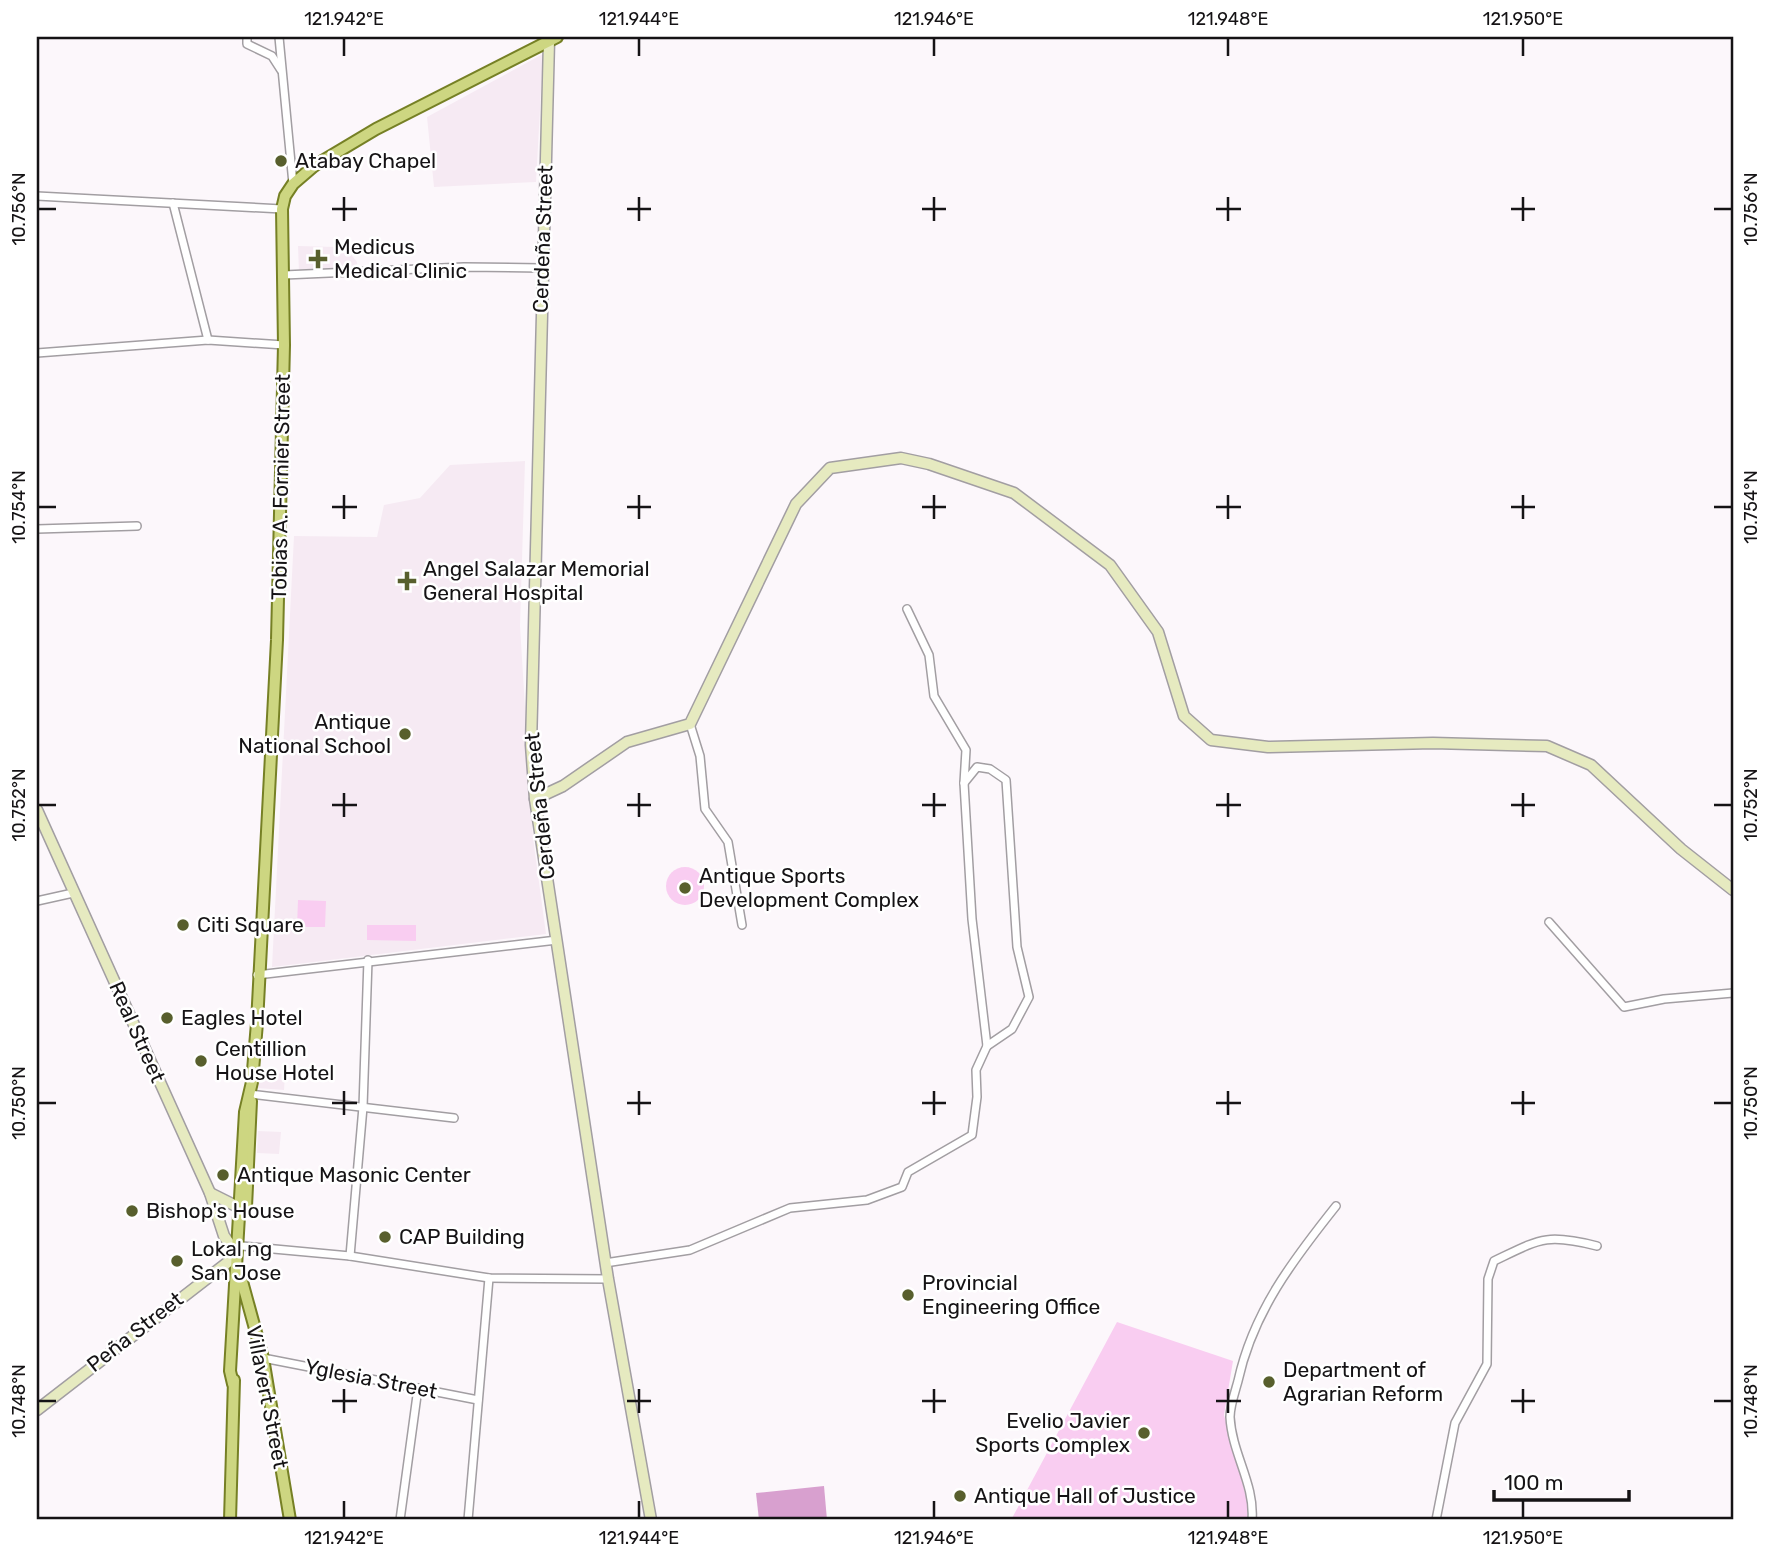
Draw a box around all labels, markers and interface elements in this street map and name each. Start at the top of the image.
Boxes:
text: 121.942°E [304,8,384,30]
text: 121.944°E [599,8,679,30]
text: 121.946°E [894,8,974,30]
text: 121.948°E [1188,8,1268,30]
text: 121.950°E [1483,8,1563,30]
place label: Atabay Chapel [295,148,436,173]
marker: Atabay Chapel [273,153,289,169]
street label: Cerdeña Street [527,165,558,313]
text: 10.756°N [8,172,30,246]
text: 10.756°N [1740,172,1762,246]
place label: Medicus Medical Clinic [334,234,467,283]
marker: Medicus Medical Clinic [308,249,328,269]
street label: Tobias A. Fornier Street [266,374,295,600]
text: 10.754°N [8,470,30,544]
text: 10.754°N [1740,470,1762,544]
place label: Angel Salazar Memorial General Hospital [423,556,650,605]
marker: Angel Salazar Memorial General Hospital [397,571,417,591]
place label: Antique National School [238,709,391,758]
marker: Antique National School [397,726,413,742]
street label: Cerdeña Street [519,731,560,881]
text: 10.752°N [8,769,30,841]
text: 10.752°N [1740,769,1762,841]
place label: Antique Sports Development Complex [699,863,919,912]
marker: Antique Sports Development Complex [677,880,693,896]
place label: Citi Square [197,912,304,937]
marker: Citi Square [175,917,191,933]
street label: Real Street [104,977,171,1086]
place label: Eagles Hotel [181,1005,303,1030]
marker: Eagles Hotel [159,1010,175,1026]
place label: Centillion House Hotel [215,1036,334,1085]
marker: Centillion House Hotel [193,1053,209,1069]
text: 10.750°N [8,1066,30,1140]
text: 10.750°N [1740,1066,1762,1140]
place label: Antique Masonic Center [237,1162,471,1187]
marker: Antique Masonic Center [215,1167,231,1183]
place label: Bishop's House [146,1198,295,1223]
marker: Bishop's House [124,1203,140,1219]
place label: CAP Building [399,1224,525,1249]
marker: CAP Building [377,1229,393,1245]
place label: Lokal ng San Jose [191,1236,281,1285]
marker: Lokal ng San Jose [169,1253,185,1269]
place label: Provincial Engineering Office [922,1270,1100,1319]
street label: Peña Street [82,1286,188,1377]
marker: Provincial Engineering Office [900,1287,916,1303]
street label: Villavert Street [241,1323,294,1471]
street label: Yglesia Street [303,1353,439,1404]
place label: Department of Agrarian Reform [1283,1357,1443,1406]
text: 10.748°N [8,1364,30,1438]
text: 10.748°N [1740,1364,1762,1438]
marker: Department of Agrarian Reform [1261,1374,1277,1390]
place label: Evelio Javier Sports Complex [975,1408,1130,1457]
marker: Evelio Javier Sports Complex [1136,1425,1152,1441]
scale bar [1494,1459,1628,1503]
text: 100 m [1504,1470,1563,1495]
place label: Antique Hall of Justice [974,1483,1196,1508]
marker: Antique Hall of Justice [952,1488,968,1504]
text: 121.942°E [304,1527,384,1549]
text: 121.944°E [599,1527,679,1549]
text: 121.946°E [894,1527,974,1549]
text: 121.948°E [1188,1527,1268,1549]
text: 121.950°E [1483,1527,1563,1549]

